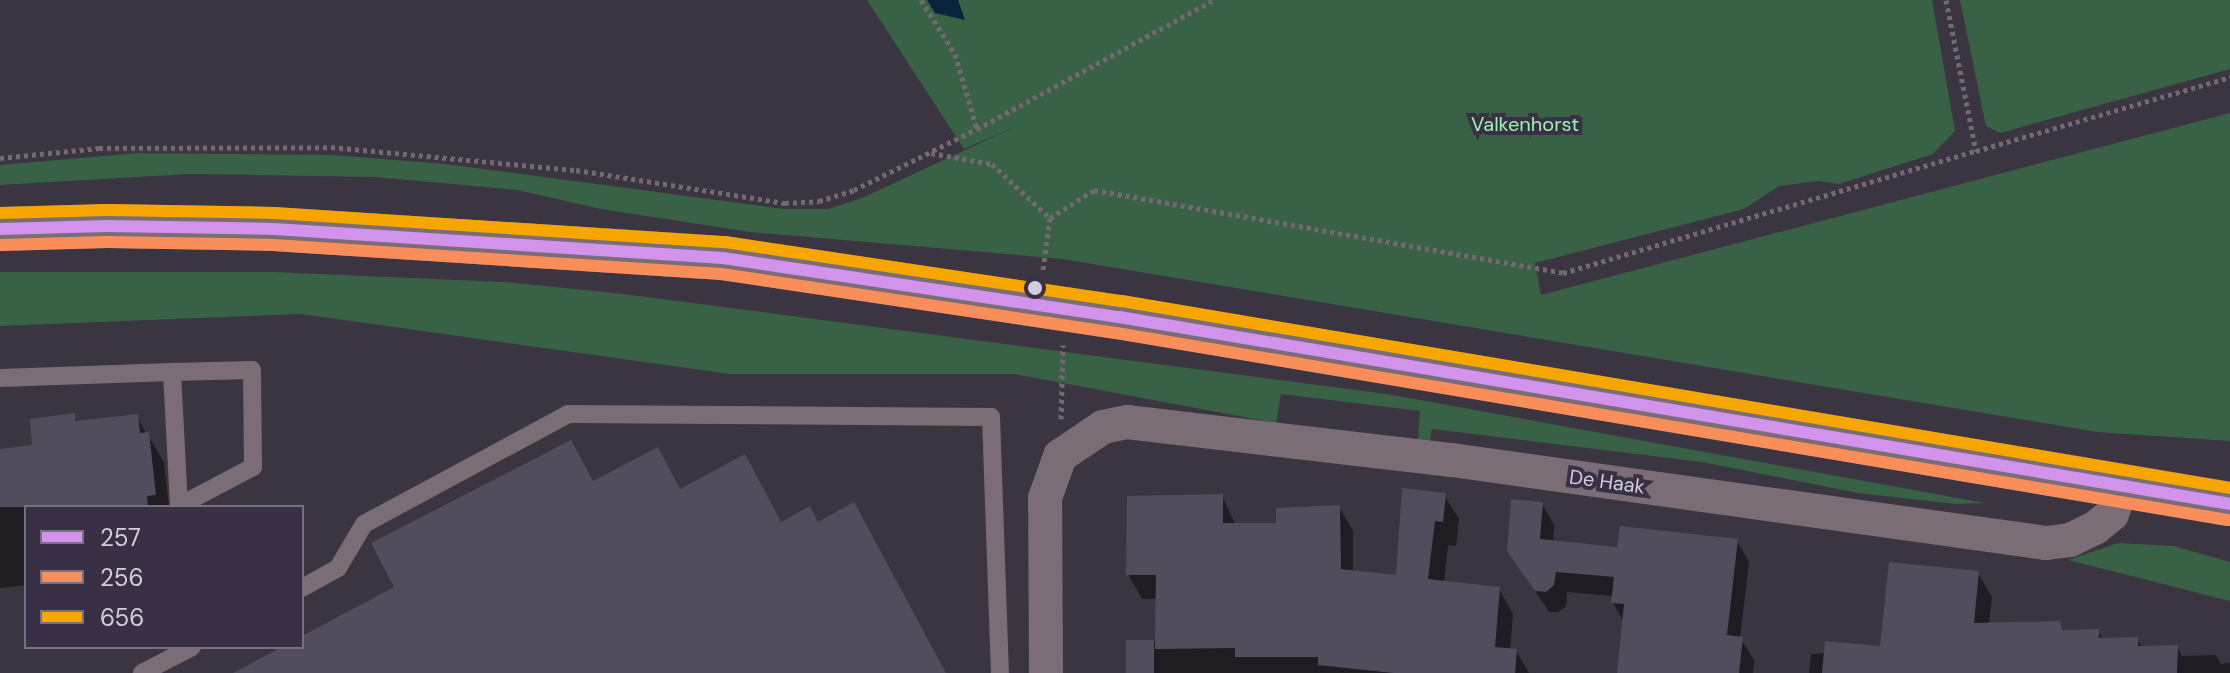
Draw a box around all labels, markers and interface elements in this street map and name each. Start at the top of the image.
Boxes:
park label: Valkenhorst [1471,112,1579,136]
unlabelled marker [1027,280,1043,296]
street label: De Haak [1568,465,1646,499]
legend [24,505,304,649]
text: 257 [100,522,141,553]
text: 256 [100,562,144,593]
text: 656 [100,602,144,633]

